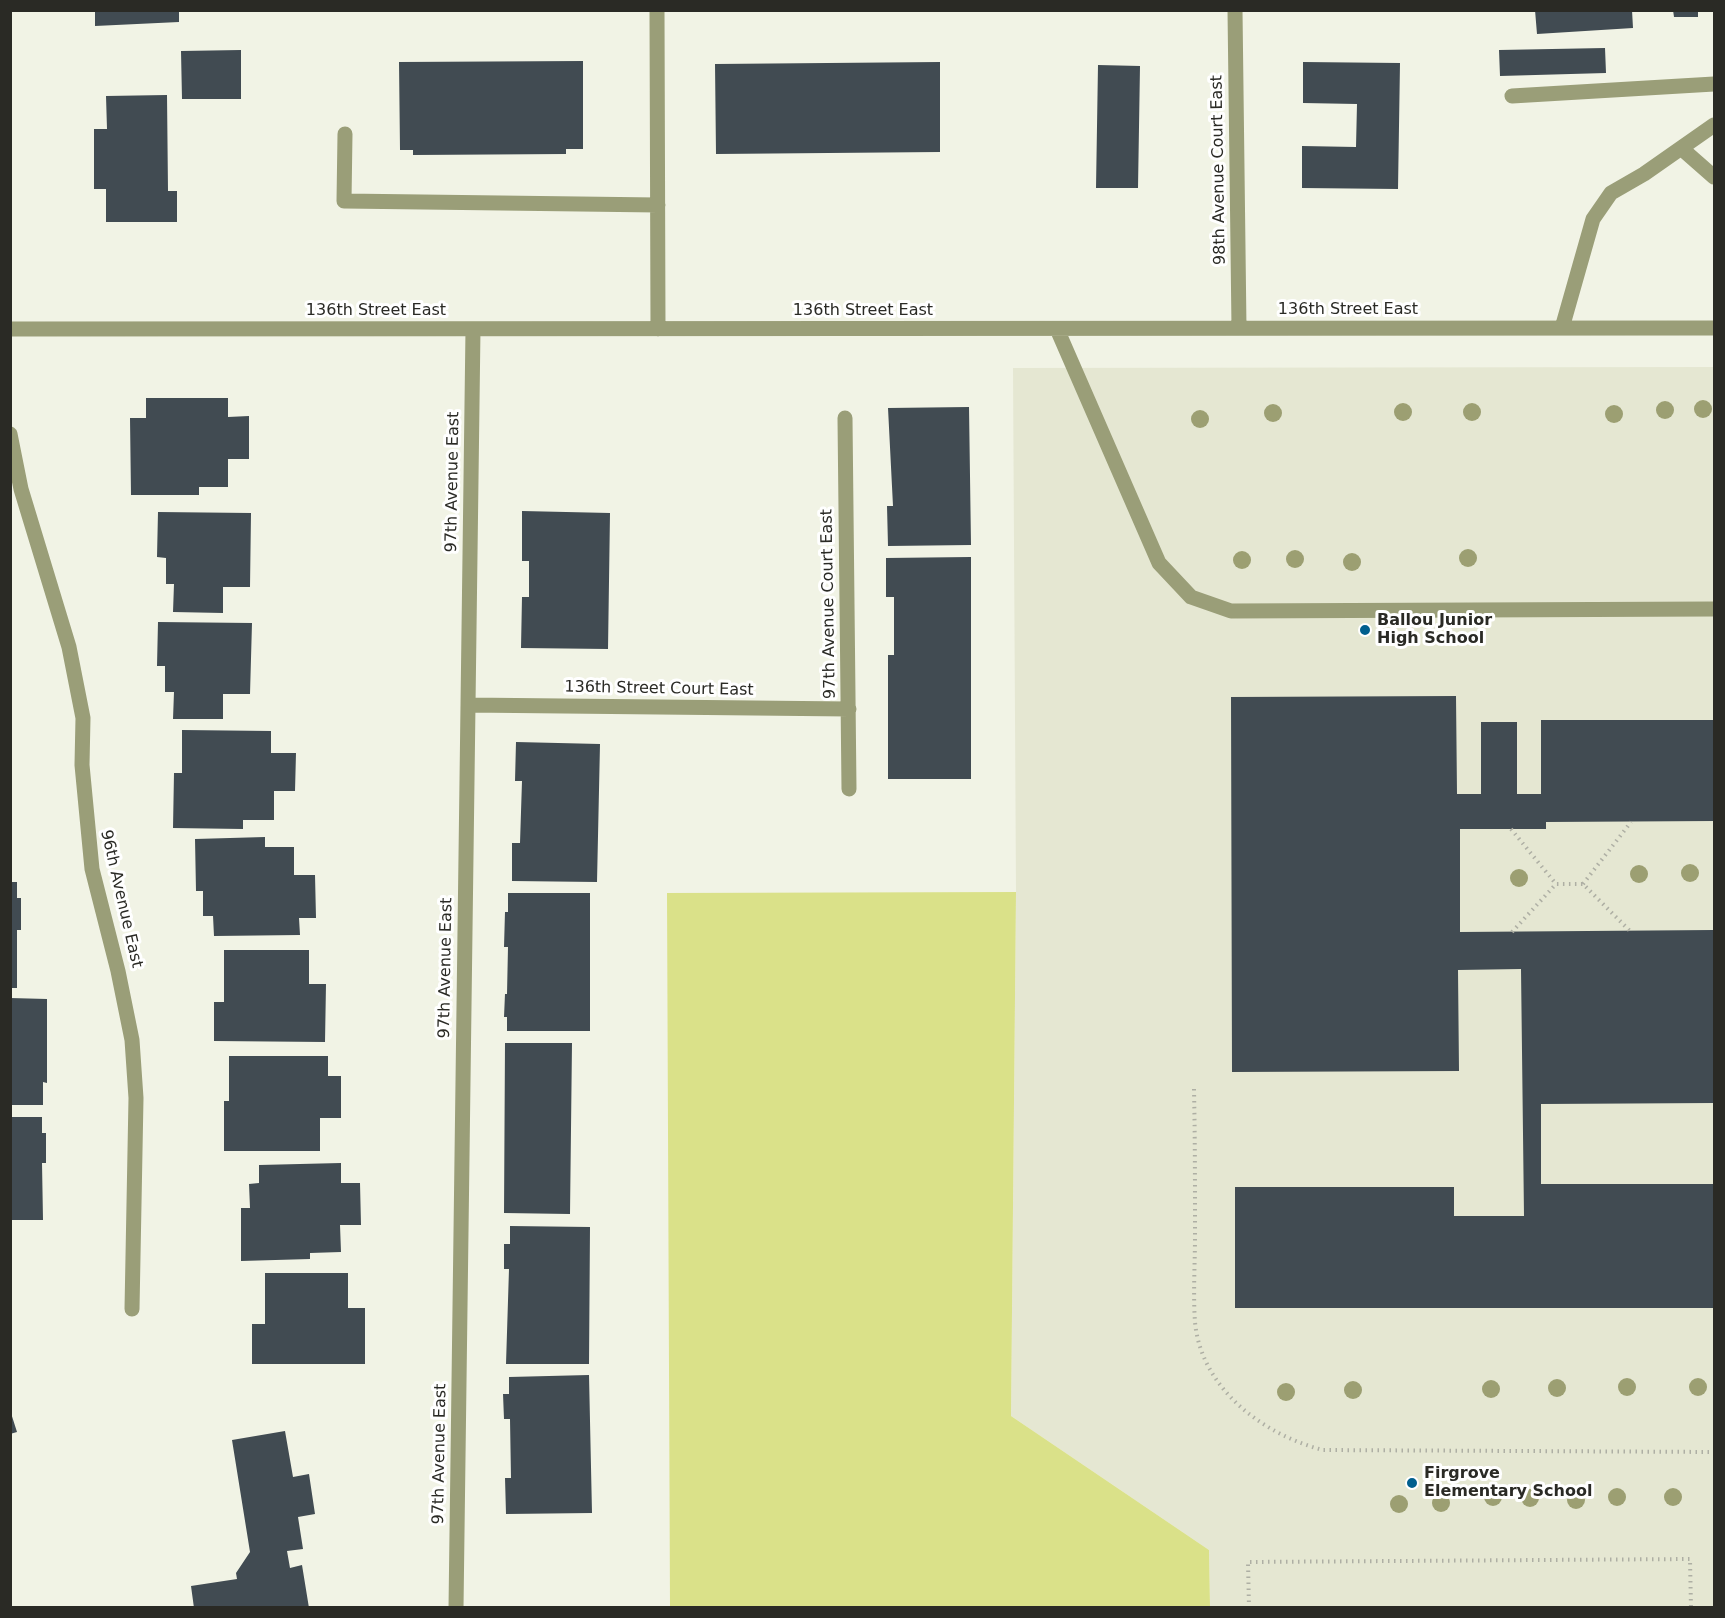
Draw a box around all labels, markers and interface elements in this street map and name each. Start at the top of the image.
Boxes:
street label: 98th Avenue Court East [1208,75,1230,265]
street label: 136th Street East [1278,300,1418,320]
street label: 136th Street East [306,301,446,321]
street label: 136th Street East [793,301,933,321]
street label: 97th Avenue East [442,411,464,553]
street label: 97th Avenue Court East [818,509,840,699]
place label: Ballou Junior High School [1377,611,1492,649]
marker: Ballou Junior High School [1358,623,1372,637]
street label: 136th Street Court East [564,678,754,700]
street label: 96th Avenue East [96,828,146,970]
street label: 97th Avenue East [435,897,457,1039]
street label: 97th Avenue East [429,1383,451,1525]
place label: Firgrove Elementary School [1424,1464,1592,1502]
marker: Firgrove Elementary School [1405,1476,1419,1490]

